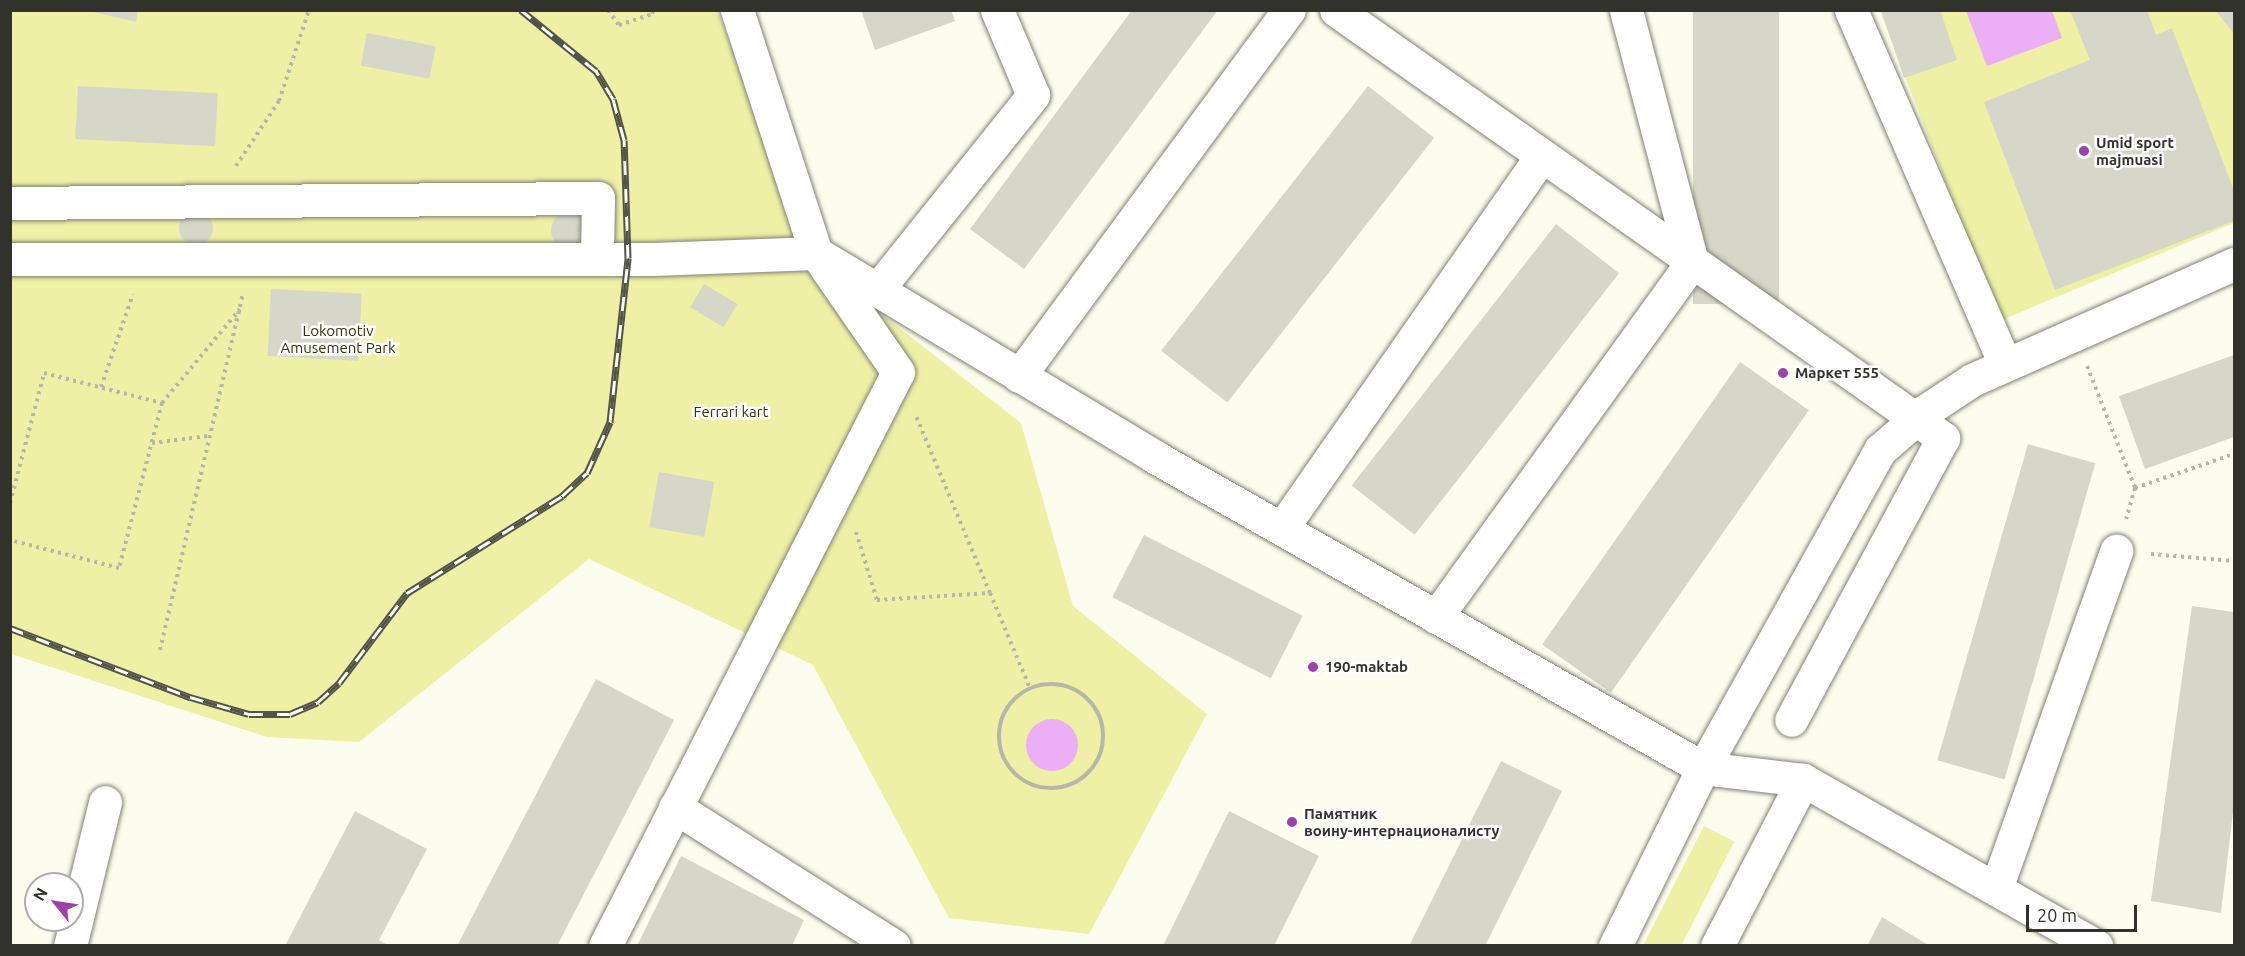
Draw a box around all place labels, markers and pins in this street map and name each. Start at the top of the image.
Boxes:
place label: Umid sport majmuasi [2096,133,2174,168]
marker: Umid sport majmuasi [2077,144,2091,158]
place label: Маркет 555 [1795,364,1879,382]
marker: Маркет 555 [1776,366,1790,380]
place label: 190-maktab [1325,658,1408,676]
marker: 190-maktab [1306,660,1320,674]
place label: Памятник воину-интернационалисту [1304,804,1499,839]
marker: Памятник воину-интернационалисту [1285,815,1299,829]

